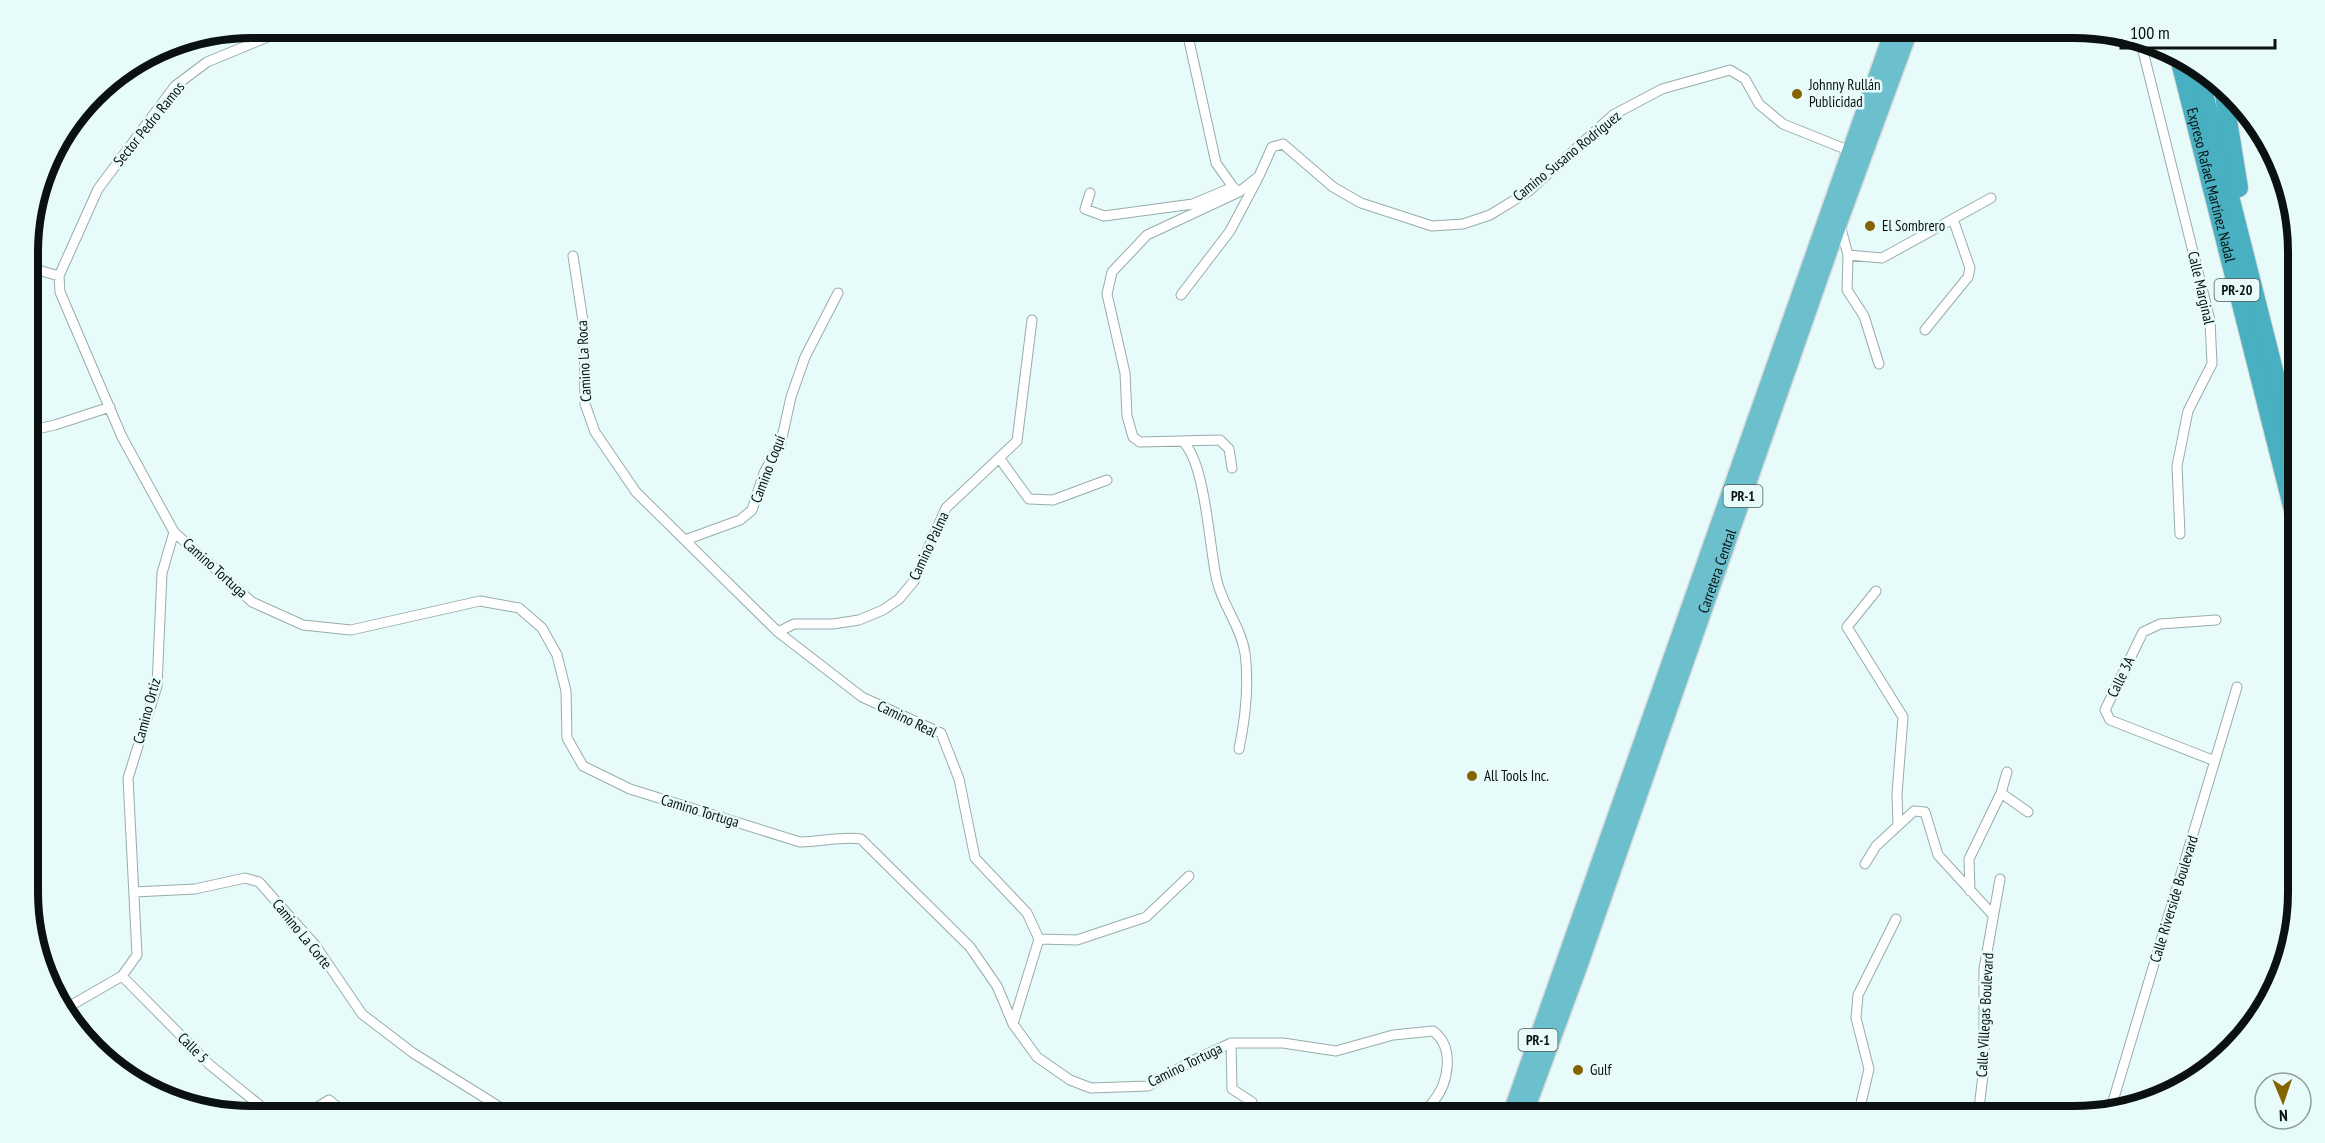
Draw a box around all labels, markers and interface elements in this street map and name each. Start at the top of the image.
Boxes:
scale bar [2121,12,2276,50]
text: 100 m [2130,21,2170,44]
place label: Johnny Rullán Publicidad [1808,75,1881,111]
street label: Sector Pedro Ramos [109,78,188,170]
marker: Johnny Rullán Publicidad [1790,87,1804,101]
street label: Camino Susano Rodríguez [1509,106,1625,205]
street label: Expreso Rafael Martínez Nadal [2183,106,2240,265]
place label: El Sombrero [1882,216,1945,235]
marker: El Sombrero [1863,219,1877,233]
street label: Calle Marginal [2184,249,2219,327]
road number: PR-20 [2214,279,2260,301]
street label: Camino La Roca [572,320,595,402]
street label: Camino Coquí [746,432,789,505]
road number: PR-1 [1724,485,1762,507]
street label: Camino Palma [904,508,953,583]
street label: Carretera Central [1693,526,1740,616]
street label: Camino Tortuga [179,534,252,602]
street label: Calle 3A [2103,653,2139,700]
street label: Camino Ortiz [129,676,164,746]
street label: Camino Real [874,696,941,741]
place label: All Tools Inc. [1484,766,1549,785]
marker: All Tools Inc. [1465,769,1479,783]
street label: Camino Tortuga [659,790,742,831]
street label: Calle Riverside Boulevard [2145,833,2202,965]
street label: Camino La Corte [268,895,336,973]
street label: Calle Villegas Boulevard [1972,952,1997,1078]
street label: Calle 5 [174,1028,213,1067]
road number: PR-1 [1518,1029,1558,1051]
street label: Camino Tortuga [1144,1038,1225,1091]
place label: Gulf [1590,1060,1612,1079]
marker: Gulf [1571,1063,1585,1077]
north arrow [2253,1071,2313,1131]
text: N [2279,1106,2288,1126]

